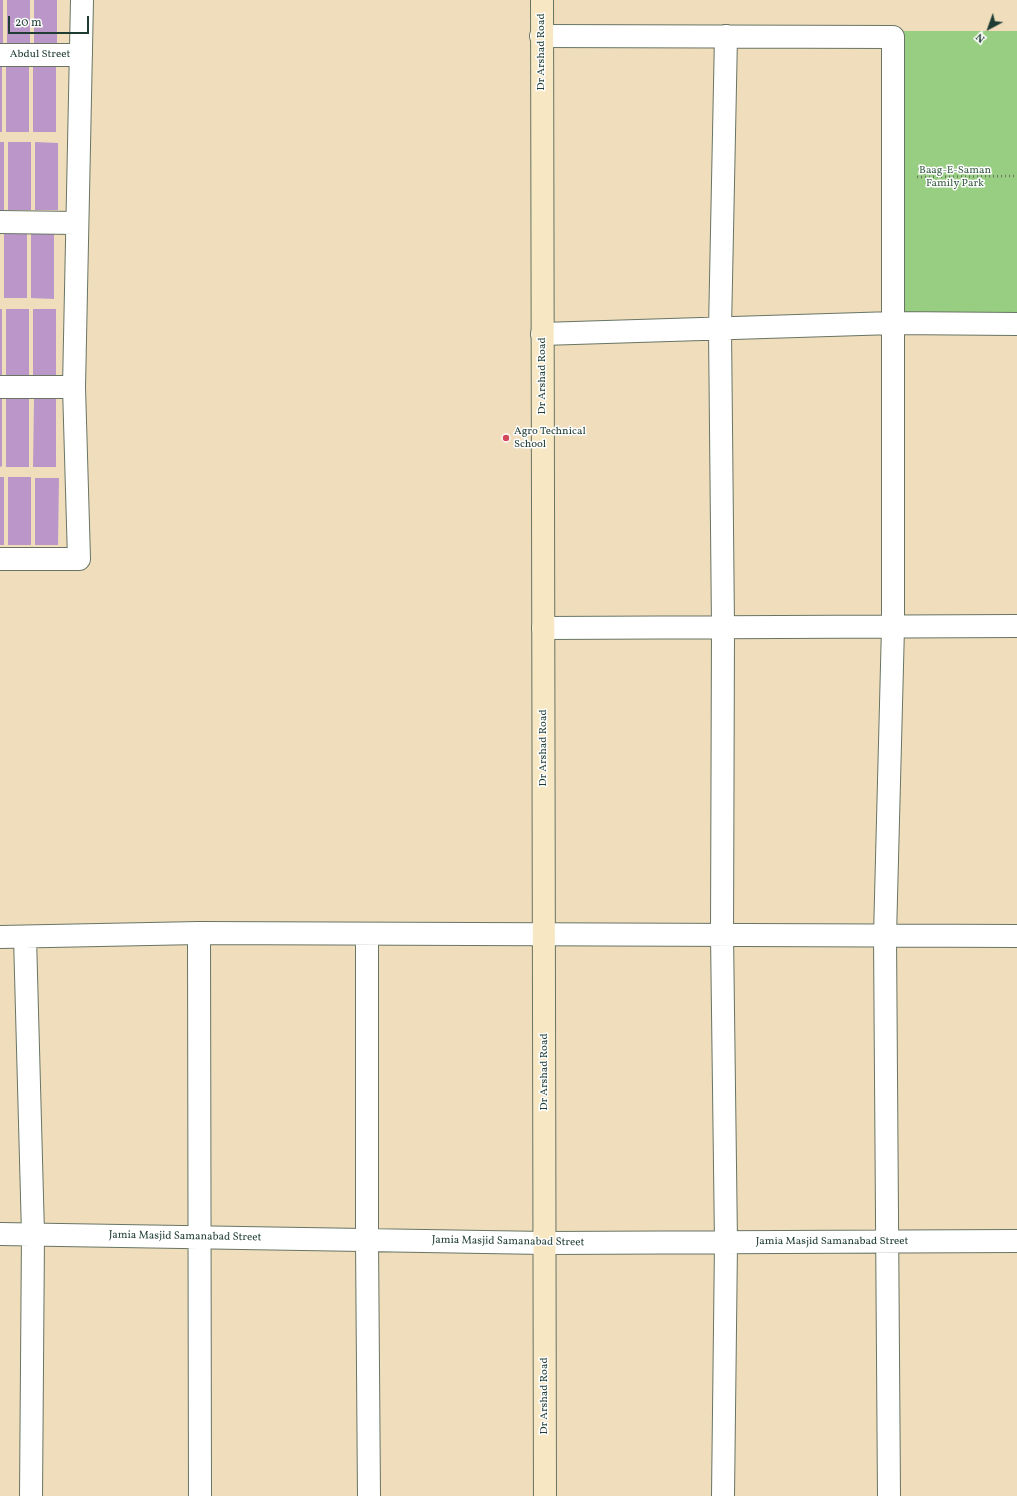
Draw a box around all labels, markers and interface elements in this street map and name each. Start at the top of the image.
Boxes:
scale bar [10,8,91,34]
north arrow [969,8,1009,48]
street label: Dr Arshad Road [535,13,549,91]
text: 20 m [15,15,42,31]
text: N [973,29,989,46]
street label: Abdul Street [10,48,70,62]
park label: Baag-E-Saman Family Park [919,164,991,190]
street label: Dr Arshad Road [536,337,550,415]
place label: Agro Technical School [514,425,586,451]
marker: Agro Technical School [501,433,511,443]
street label: Dr Arshad Road [537,709,551,787]
street label: Dr Arshad Road [538,1033,552,1111]
street label: Jamia Masjid Samanabad Street [109,1229,261,1245]
street label: Jamia Masjid Samanabad Street [432,1234,584,1250]
street label: Jamia Masjid Samanabad Street [756,1235,908,1249]
street label: Dr Arshad Road [538,1357,552,1435]

